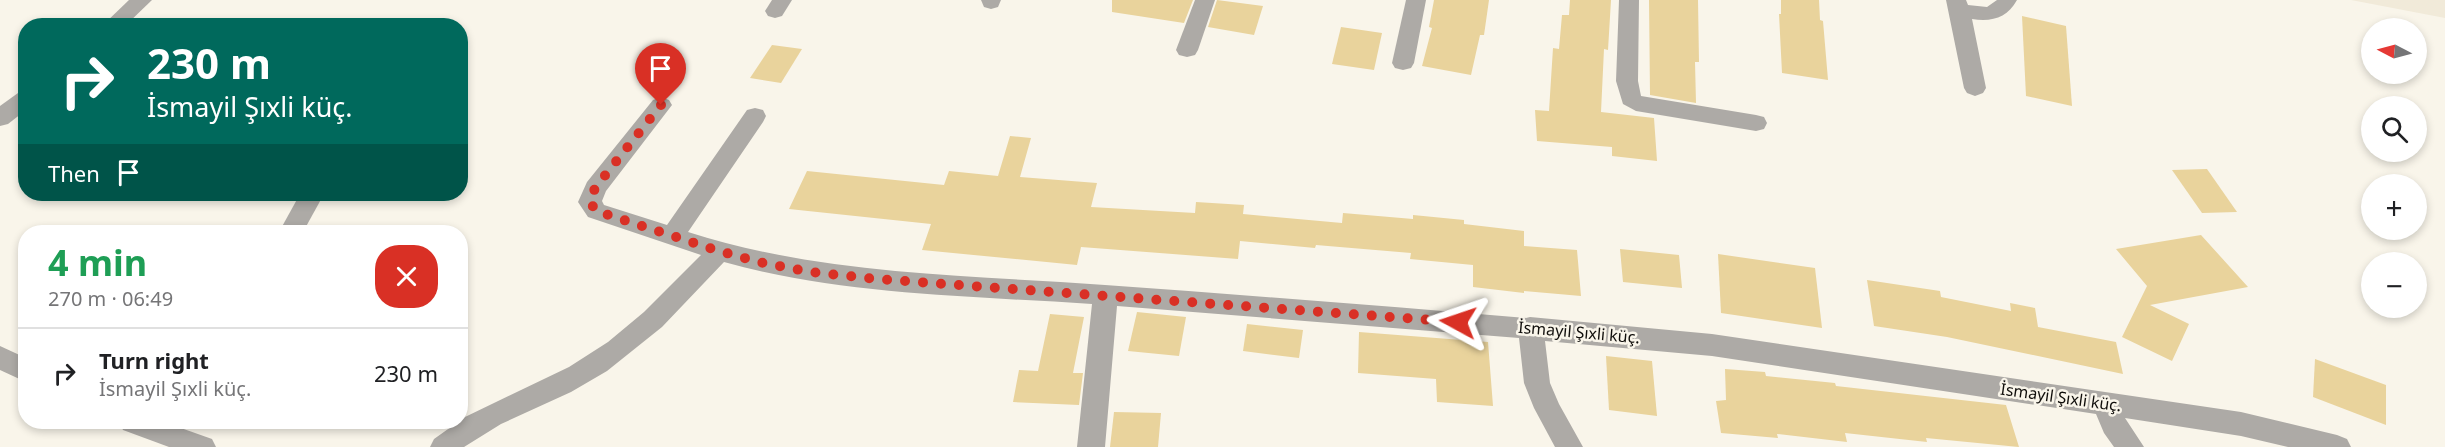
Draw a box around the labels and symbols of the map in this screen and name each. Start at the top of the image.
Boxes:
north arrow [2361,18,2427,84]
pin [635,43,686,105]
position arrow [1426,290,1490,354]
street label: İsmayil Şıxli küç. [1517,316,1641,348]
street label: İsmayil Şıxli küç. [1999,378,2123,416]

